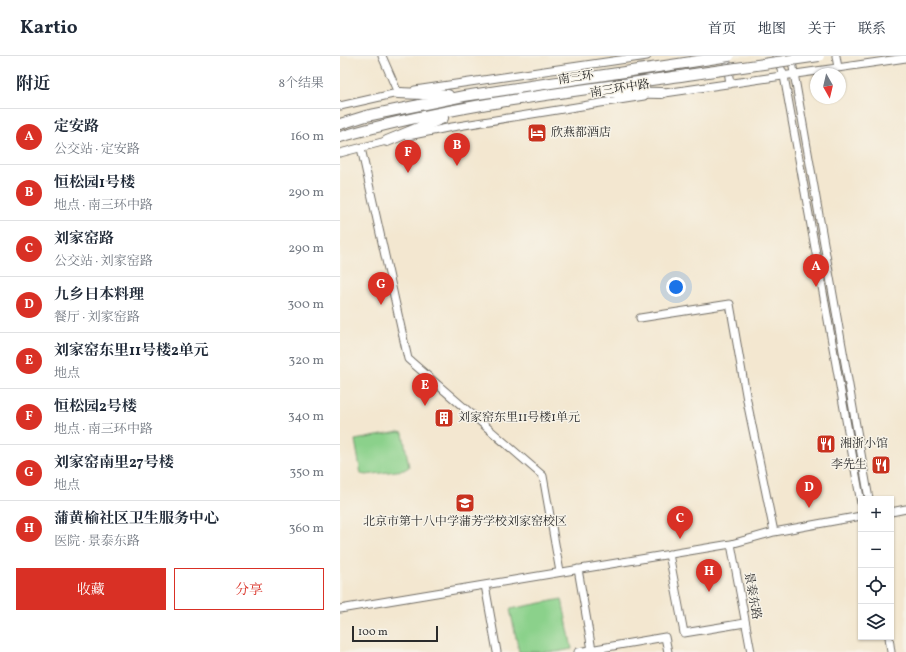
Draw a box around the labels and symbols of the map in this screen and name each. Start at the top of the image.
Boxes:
street label: 南三环 [557,68,595,88]
north arrow [810,68,846,104]
street label: 南三环中路 [589,76,651,102]
hotel icon: 欣燕都酒店 [526,122,548,144]
place label: 欣燕都酒店 [551,125,611,141]
pin: B [444,133,470,166]
pin: F [395,140,421,173]
pin: A [803,254,829,287]
pin: G [368,272,394,305]
your location [666,277,686,297]
pin: E [412,373,438,406]
building icon: 刘家窑东里11号楼1单元 [433,407,455,429]
place label: 刘家窑东里11号楼1单元 [458,410,580,426]
restaurant icon: 湘浙小馆 [815,433,837,455]
place label: 湘浙小馆 [840,436,888,452]
restaurant icon: 李先生 [870,454,892,476]
place label: 李先生 [831,457,867,473]
pin: D [796,475,822,508]
school or university icon: 北京市第十八中学蒲芳学校刘家窑校区 [454,492,476,514]
pin: C [667,506,693,539]
place label: 北京市第十八中学蒲芳学校刘家窑校区 [363,514,567,530]
pin: H [696,559,722,592]
street label: 景泰东路 [740,571,764,621]
scale bar [352,624,438,643]

